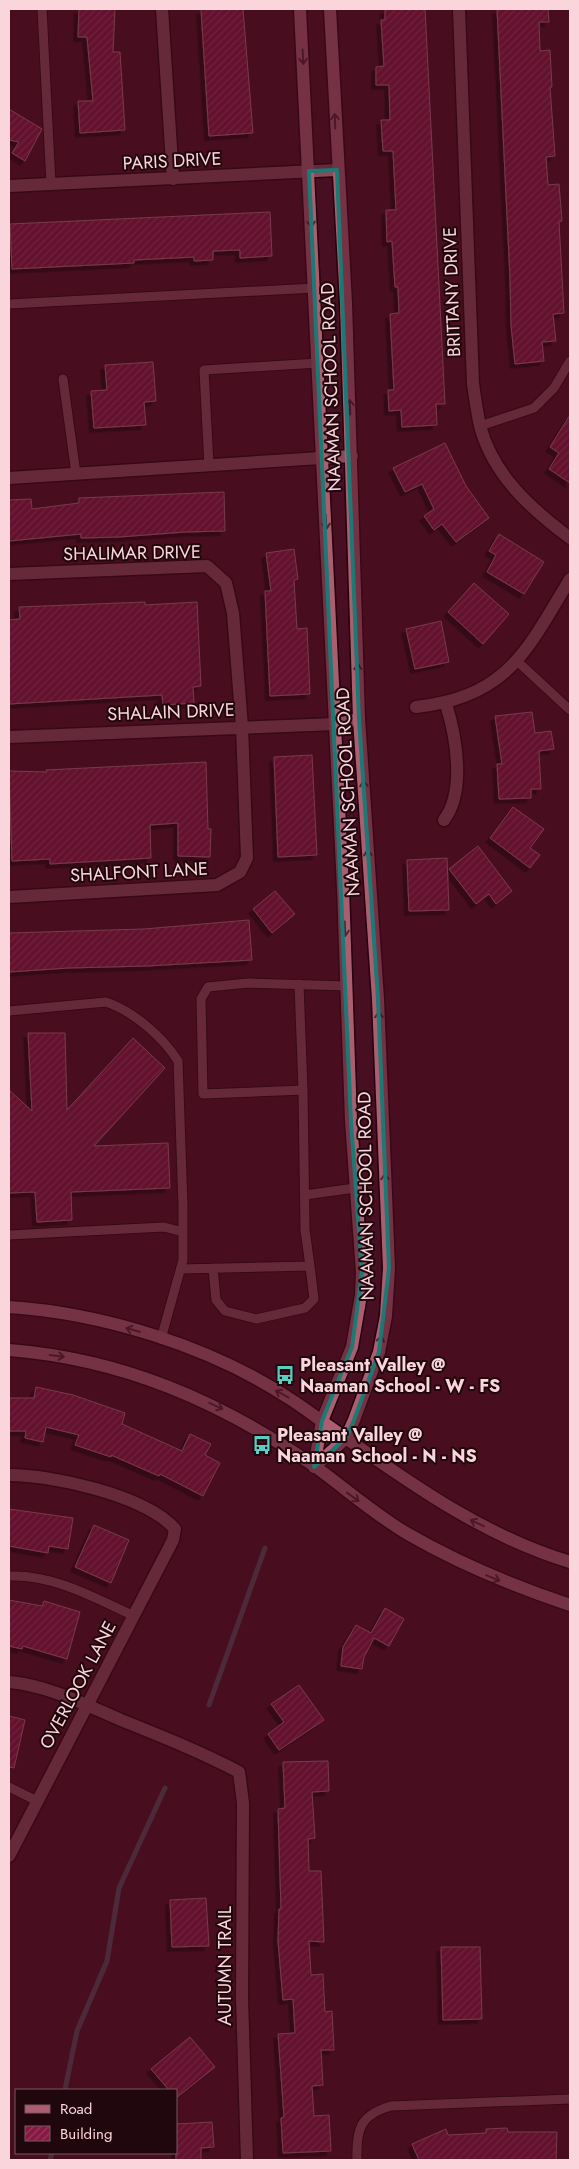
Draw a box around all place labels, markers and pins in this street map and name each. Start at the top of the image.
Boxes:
place label: Pleasant Valley @ Naaman School - W - FS [300,1352,500,1399]
bus stop icon: Pleasant Valley @ Naaman School - W - FS [274,1364,296,1386]
place label: Pleasant Valley @ Naaman School - N - NS [277,1422,477,1469]
bus stop icon: Pleasant Valley @ Naaman School - N - NS [251,1434,273,1456]

